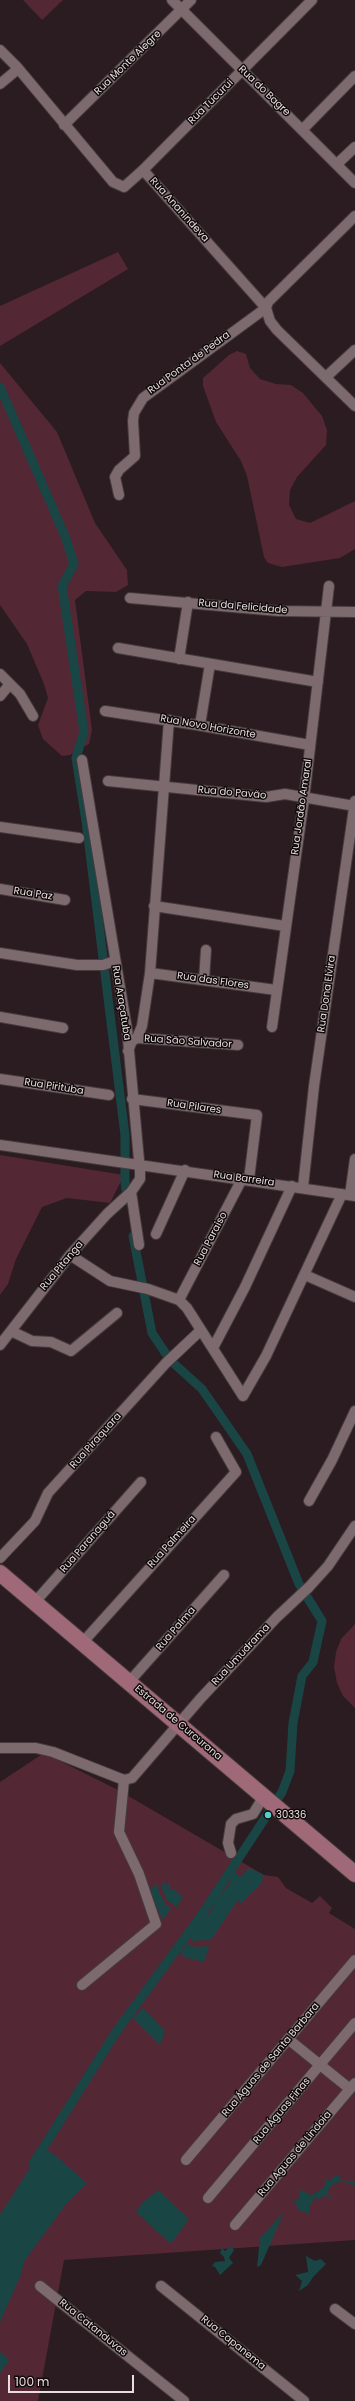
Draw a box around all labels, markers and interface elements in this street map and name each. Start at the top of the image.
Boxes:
street label: Rua Monte Alegre [92,28,164,98]
street label: Rua do Bagre [236,63,292,119]
street label: Rua Tucurui [186,77,236,127]
street label: Rua Ananindeva [147,175,211,245]
street label: Rua Ponta de Pedra [146,329,232,397]
street label: Rua da Felicidade [198,597,288,617]
street label: Rua Novo Horizonte [159,713,257,741]
street label: Rua Jordão Amaral [289,758,315,856]
street label: Rua do Pavão [197,784,267,802]
street label: Rua Paz [13,885,53,903]
street label: Rua Dona Elvira [316,955,338,1033]
street label: Rua Araçatuba [109,965,133,1041]
street label: Rua das Flores [176,970,250,992]
street label: Rua São Salvador [144,1033,232,1051]
street label: Rua Pirituba [23,1076,85,1098]
street label: Rua Pilares [166,1097,222,1117]
street label: Rua Barreira [213,1169,275,1189]
street label: Rua Paraiso [192,1210,230,1268]
street label: Rua Pitanga [38,1239,86,1293]
street label: Rua Piraquara [68,1411,124,1471]
street label: Rua Paranaguá [58,1509,118,1575]
street label: Rua Palmeira [145,1513,199,1571]
street label: Rua Palma [154,1605,198,1653]
street label: Rua Umudrama [209,1622,273,1688]
street label: Estrada de Curcurana [132,1683,224,1763]
place label: 30336 [276,1809,306,1821]
marker: 30336 [263,1810,273,1820]
street label: Rua Águas de Santa Barbara [220,2001,322,2119]
street label: Rua Águas Finas [251,2076,313,2146]
street label: Rua Aguas de Lindoia [256,2109,334,2199]
street label: Rua Catanduvas [57,2297,129,2359]
street label: Rua Capanema [198,2313,268,2373]
scale bar [10,2367,136,2393]
text: 100 m [15,2373,49,2390]

